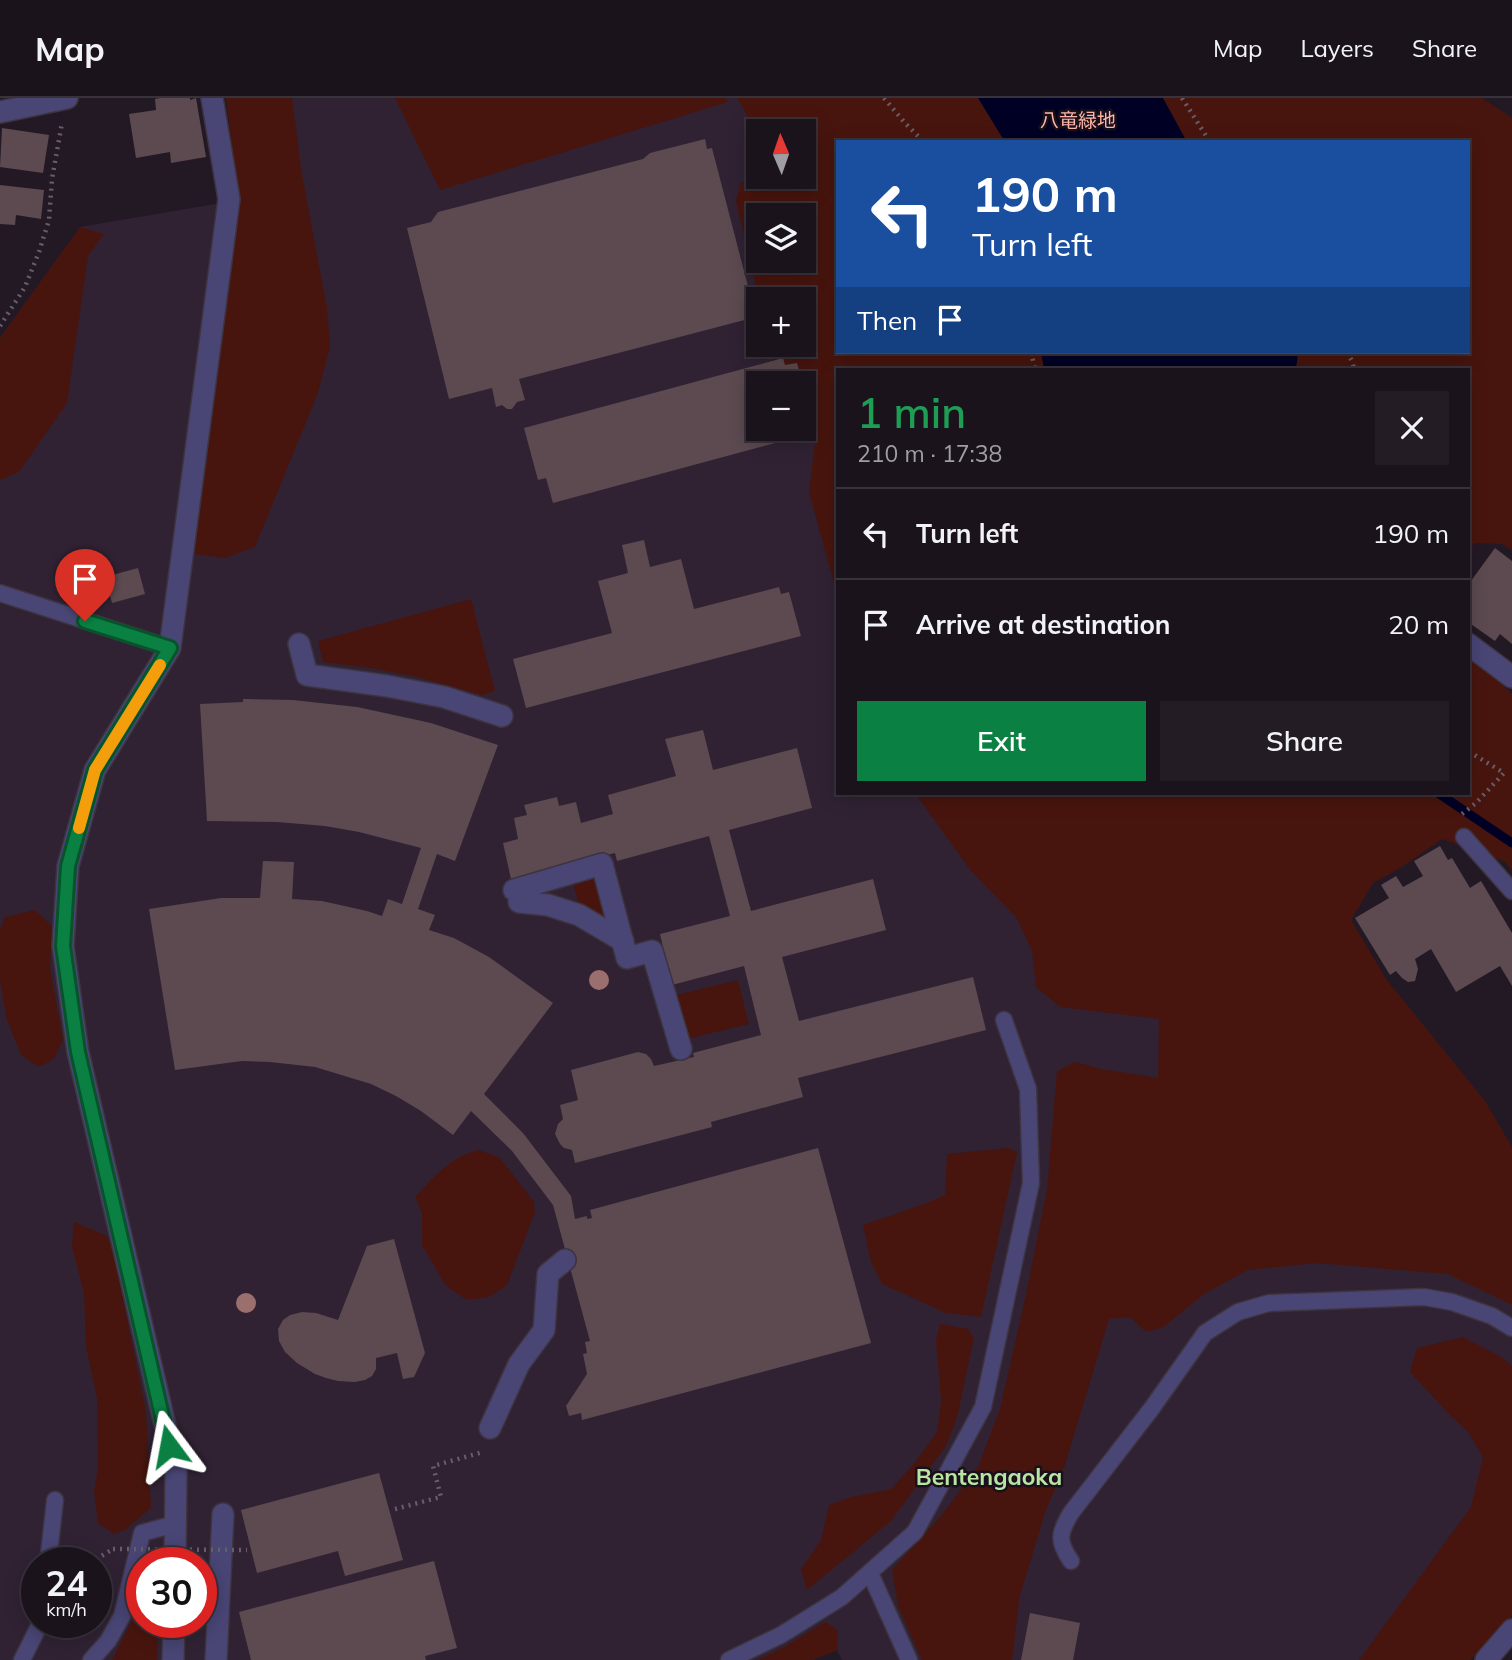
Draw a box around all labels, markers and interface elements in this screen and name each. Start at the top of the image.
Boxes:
text: Map [35,28,105,69]
text: Map [1213,33,1262,63]
text: Layers [1300,33,1374,63]
text: Share [1412,33,1477,63]
park label: 八竜緑地 [1040,108,1116,132]
north arrow [746,119,816,189]
map controls [746,119,816,441]
text: 190 m [972,163,1118,224]
icon: left [857,168,948,259]
button: layers [746,203,816,273]
text: Turn left [972,224,1092,264]
button: + [746,287,816,357]
icon: arrive [931,301,969,339]
text: Then [857,304,917,337]
button: − [746,371,816,441]
text: 1 min [857,386,966,439]
button: close [1375,391,1449,465]
text: 210 m · 17:38 [857,439,1002,468]
icon: left [857,515,895,553]
text: Turn left [916,517,1018,550]
text: 190 m [1373,517,1449,550]
pin [55,549,115,621]
icon: arrive [66,560,104,598]
icon: arrive [857,606,895,644]
text: Arrive at destination [916,608,1171,641]
text: 20 m [1388,608,1449,641]
button: Exit [857,701,1146,781]
button: Share [1160,701,1449,781]
position arrow [132,1409,206,1483]
district label: Bentengaoka [916,1462,1062,1491]
speed limit sign: 30 [126,1547,217,1638]
text: 24 [45,1561,88,1605]
text: km/h [46,1598,87,1621]

